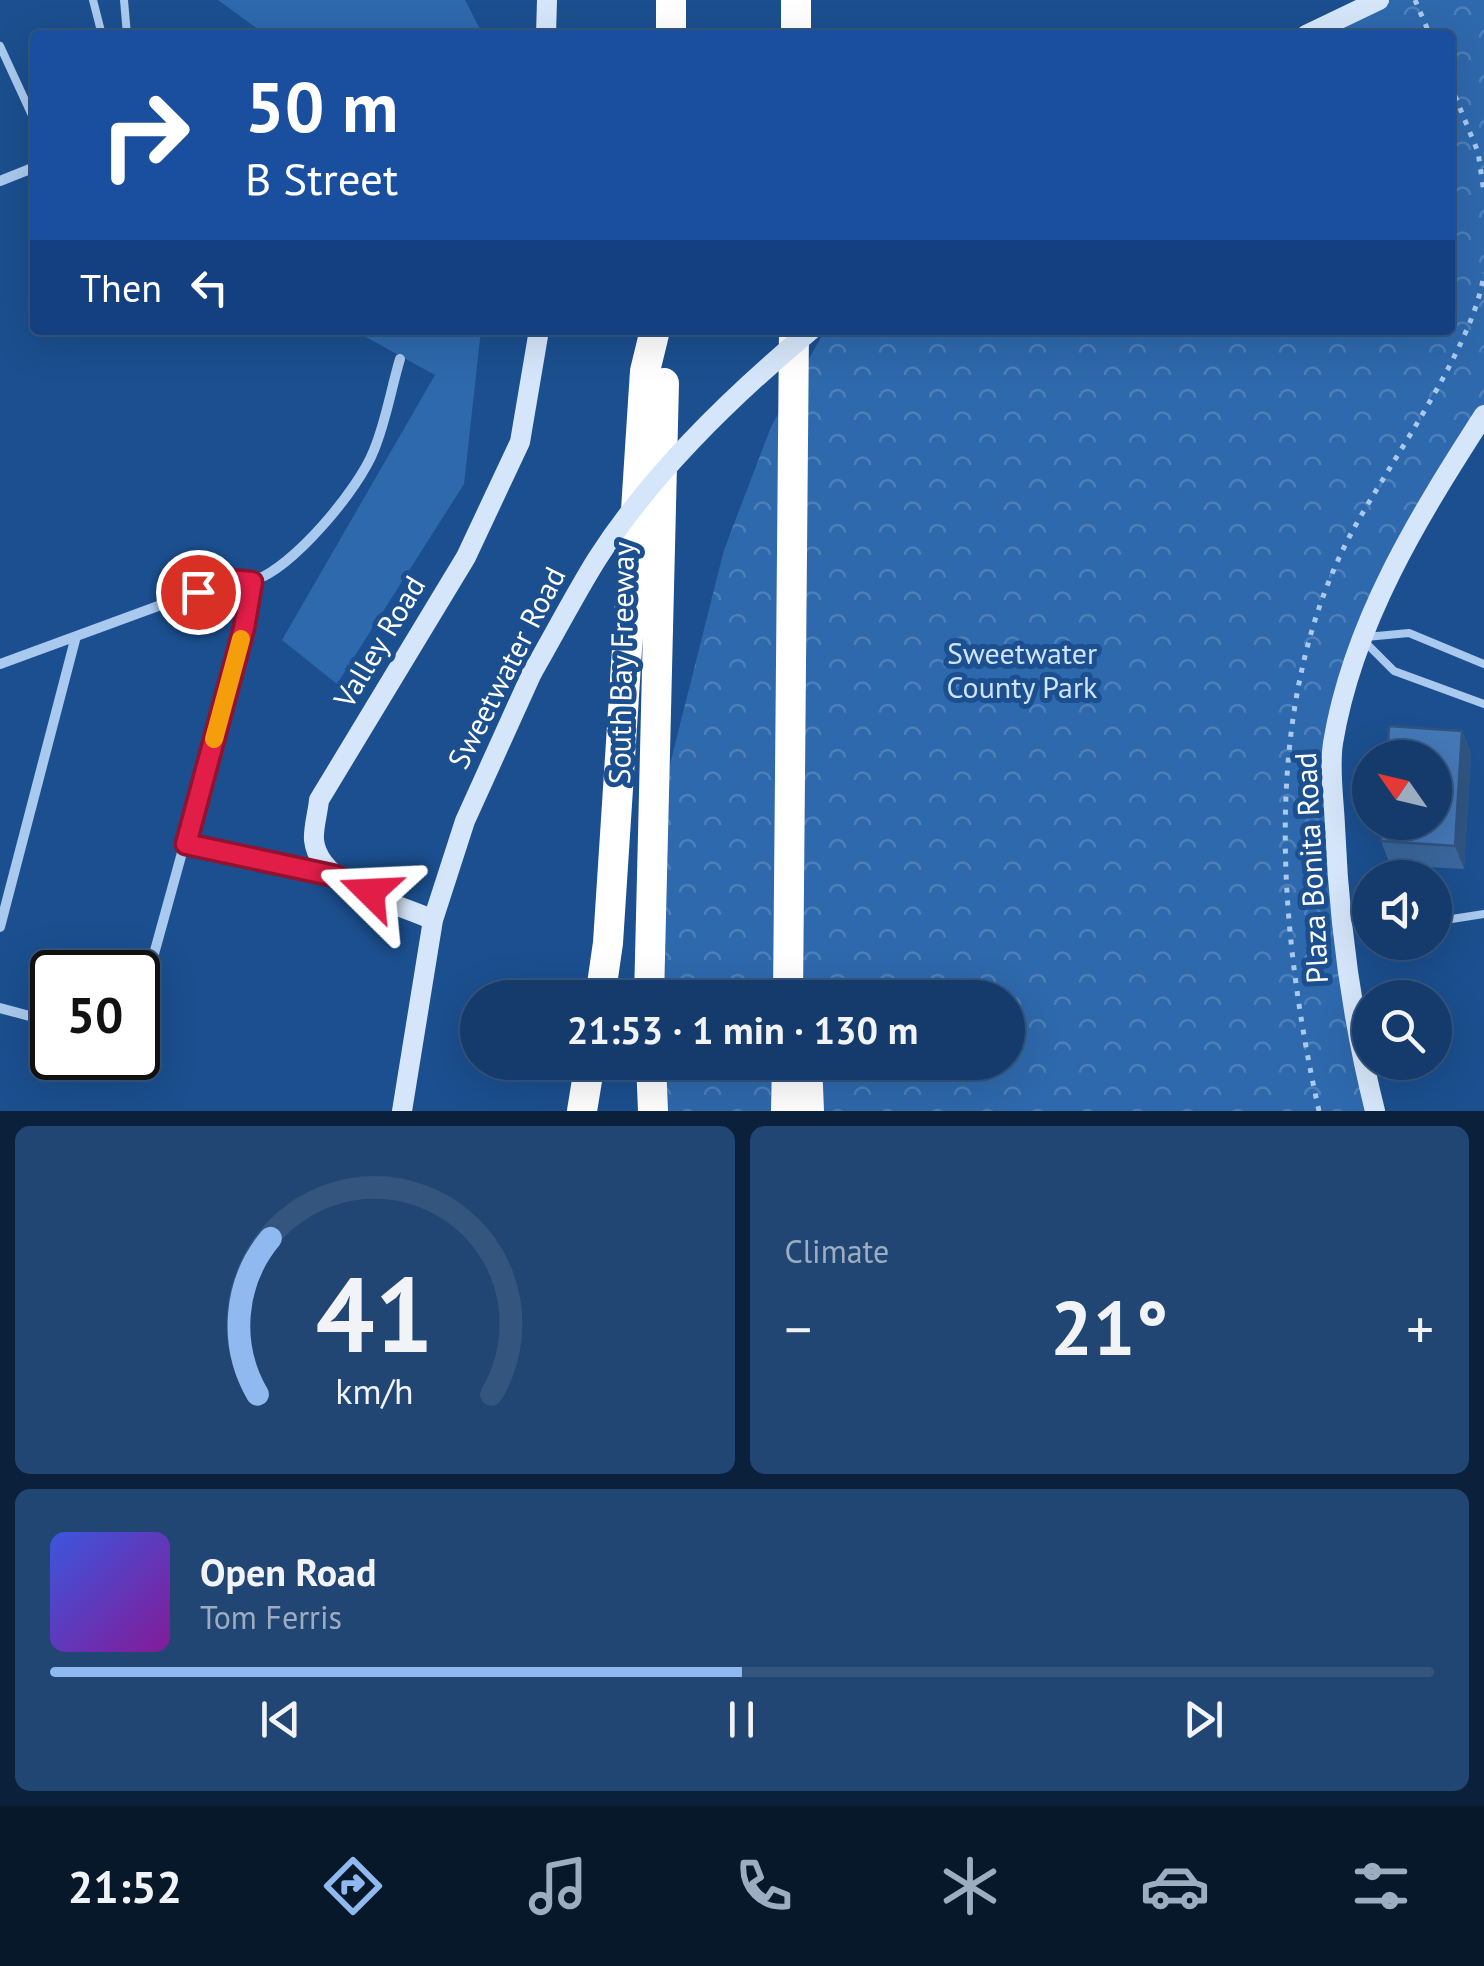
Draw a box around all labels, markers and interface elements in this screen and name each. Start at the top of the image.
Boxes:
text: 50 m [245,61,398,151]
icon: right [80,70,210,200]
text: B Street [245,149,398,207]
icon: left [182,260,237,315]
text: Then [80,263,162,312]
street label: South Bay Freeway [599,541,642,785]
pin [156,550,241,635]
street label: Sweetwater Road [438,560,573,775]
icon: arrive [171,565,226,620]
street label: Valley Road [324,568,433,715]
park label: Sweetwater County Park [947,633,1098,706]
north arrow [1352,740,1452,840]
map controls [1352,740,1452,1080]
street label: Plaza Bonita Road [1285,752,1336,985]
position arrow [318,840,422,944]
button: sound [1352,860,1452,960]
speed limit sign: 50 [30,950,160,1080]
button: search [1352,980,1452,1080]
text: 21:53 · 1 min · 130 m [567,1005,918,1054]
text: Climate [785,1230,889,1272]
text: 41 [316,1246,434,1381]
text: 21° [1050,1279,1168,1376]
text: − [785,1293,812,1364]
text: + [1406,1293,1434,1364]
text: km/h [336,1368,414,1414]
text: Open Road [200,1547,376,1596]
text: Tom Ferris [200,1596,342,1638]
icon: previous [253,1692,308,1747]
icon: pause [714,1692,769,1747]
icon: next [1176,1692,1231,1747]
icon: directions [318,1851,388,1921]
icon: music [523,1851,593,1921]
icon: phone [729,1851,799,1921]
icon: climate [935,1851,1005,1921]
icon: car [1140,1851,1210,1921]
icon: filters [1346,1851,1416,1921]
text: 21:52 [68,1857,182,1915]

